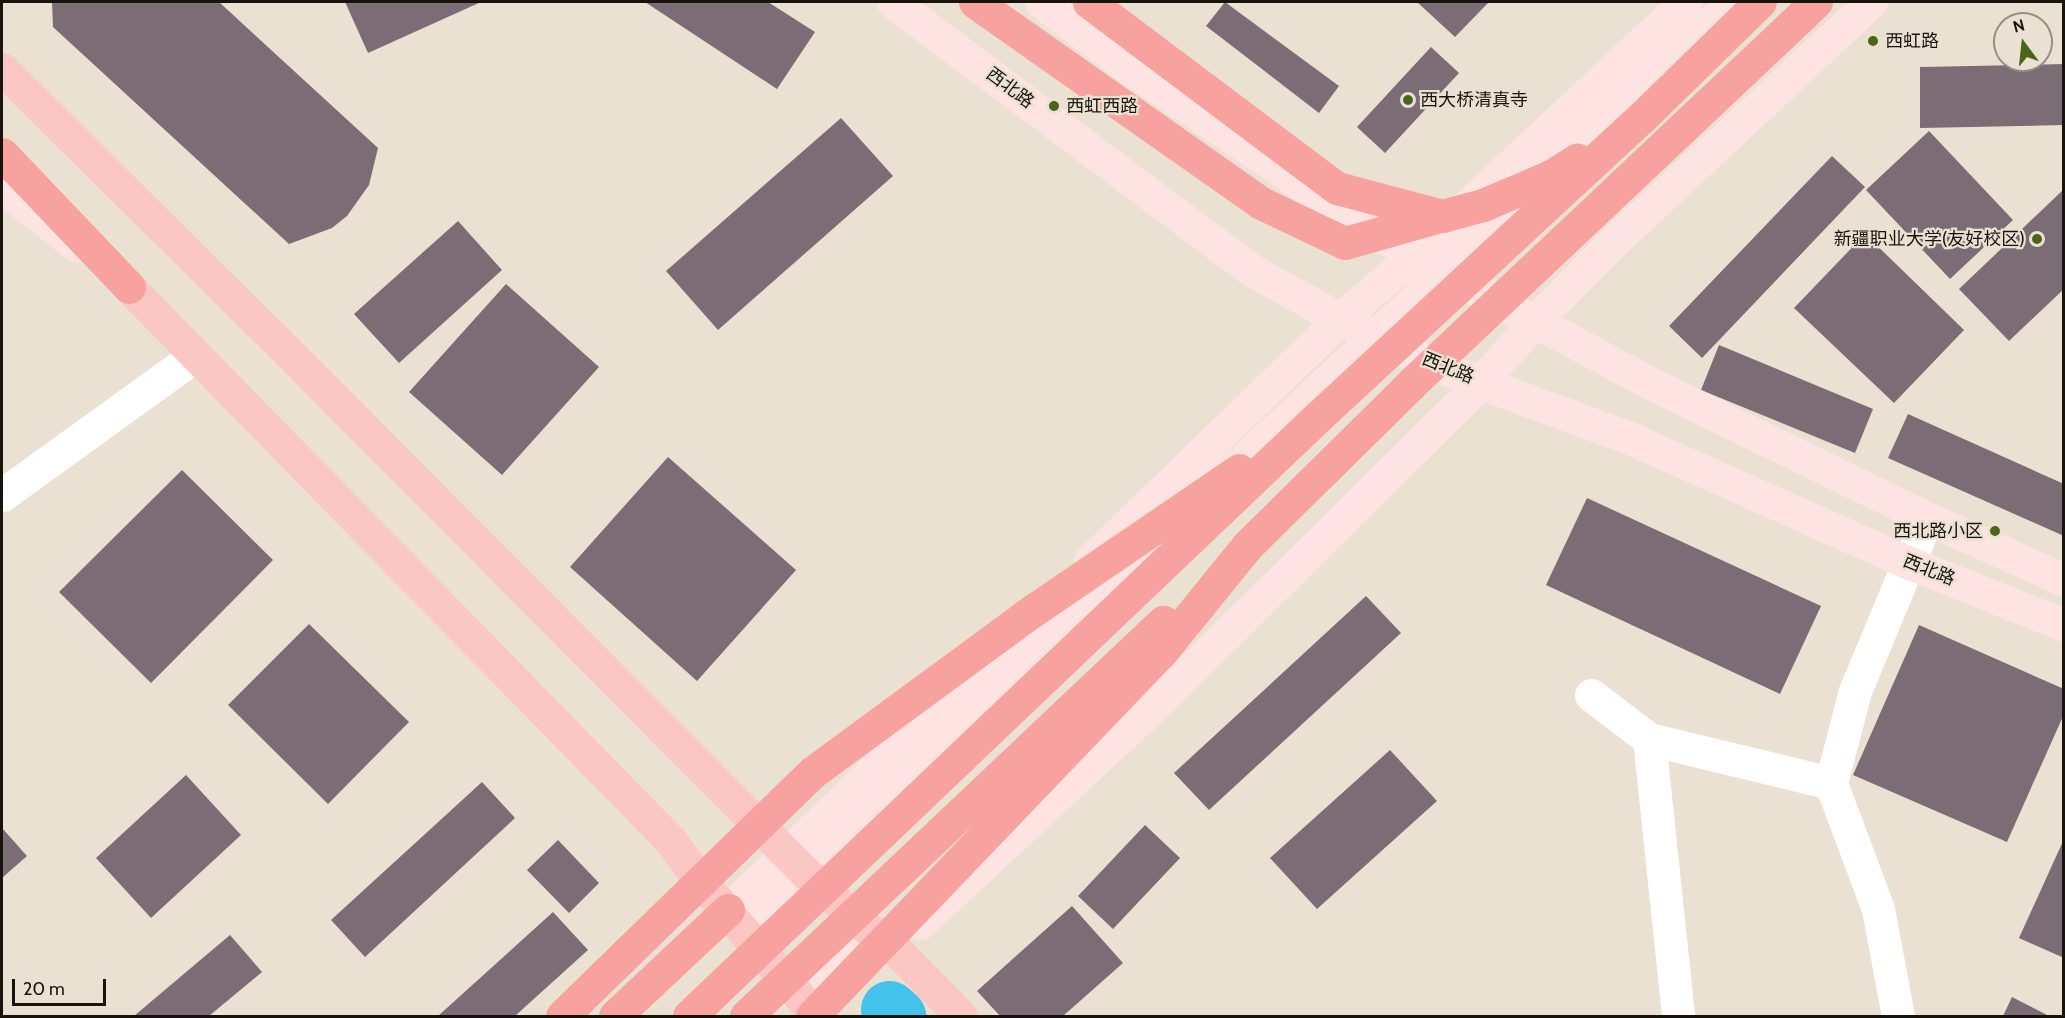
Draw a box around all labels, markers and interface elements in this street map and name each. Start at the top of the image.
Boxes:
north arrow [1993,12,2053,72]
text: N [2011,15,2027,37]
place label: 西虹路 [1885,30,1939,52]
marker: 西虹路 [1866,34,1880,48]
street label: 西北路 [982,63,1038,113]
place label: 西大桥清真寺 [1420,89,1528,111]
marker: 西大桥清真寺 [1401,93,1415,107]
place label: 西虹西路 [1066,95,1138,117]
marker: 西虹西路 [1047,99,1061,113]
place label: 新疆职业大学(友好校区) [1834,228,2025,250]
marker: 新疆职业大学(友好校区) [2030,232,2044,246]
street label: 西北路 [1419,348,1477,388]
place label: 西北路小区 [1893,520,1983,542]
marker: 西北路小区 [1988,524,2002,538]
street label: 西北路 [1900,550,1958,590]
scale bar [15,967,110,1005]
text: 20 m [23,978,65,1000]

